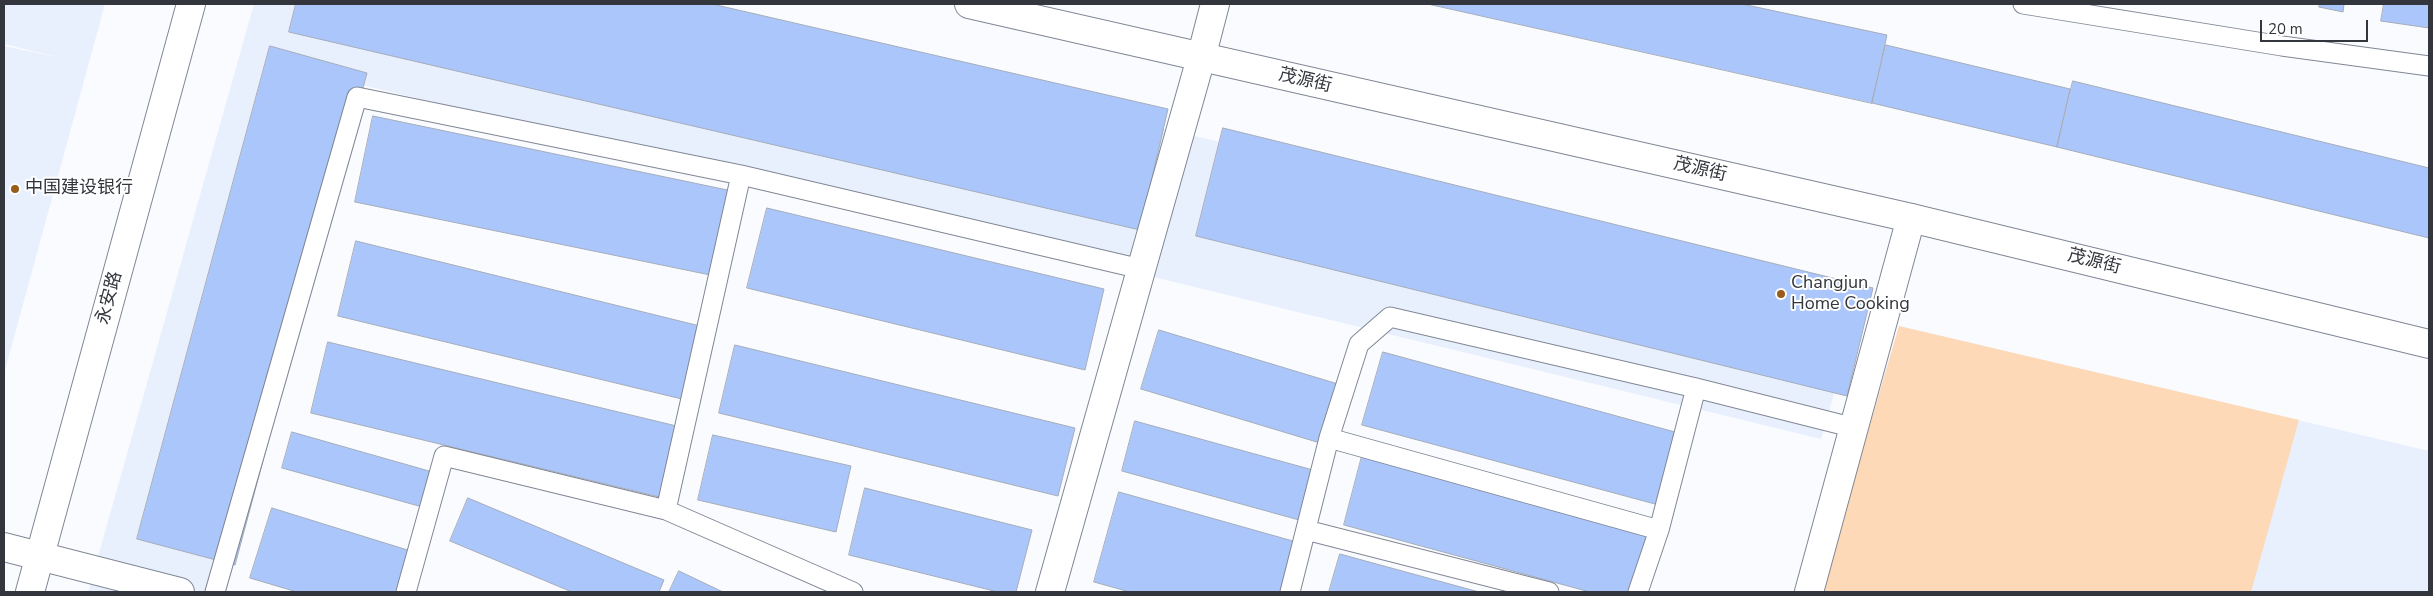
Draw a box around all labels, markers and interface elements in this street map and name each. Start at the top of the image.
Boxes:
scale bar [2263,10,2370,42]
text: 20 m [2268,19,2303,39]
street label: 茂源街 [1276,64,1334,98]
street label: 茂源街 [1671,153,1729,187]
place label: 中国建设银行 [25,178,133,200]
marker: 中国建设银行 [9,183,21,195]
street label: 茂源街 [2065,245,2123,279]
street label: 永安路 [93,269,127,327]
place label: Changjun Home Cooking [1791,273,1910,316]
marker: Changjun Home Cooking [1775,288,1787,300]

